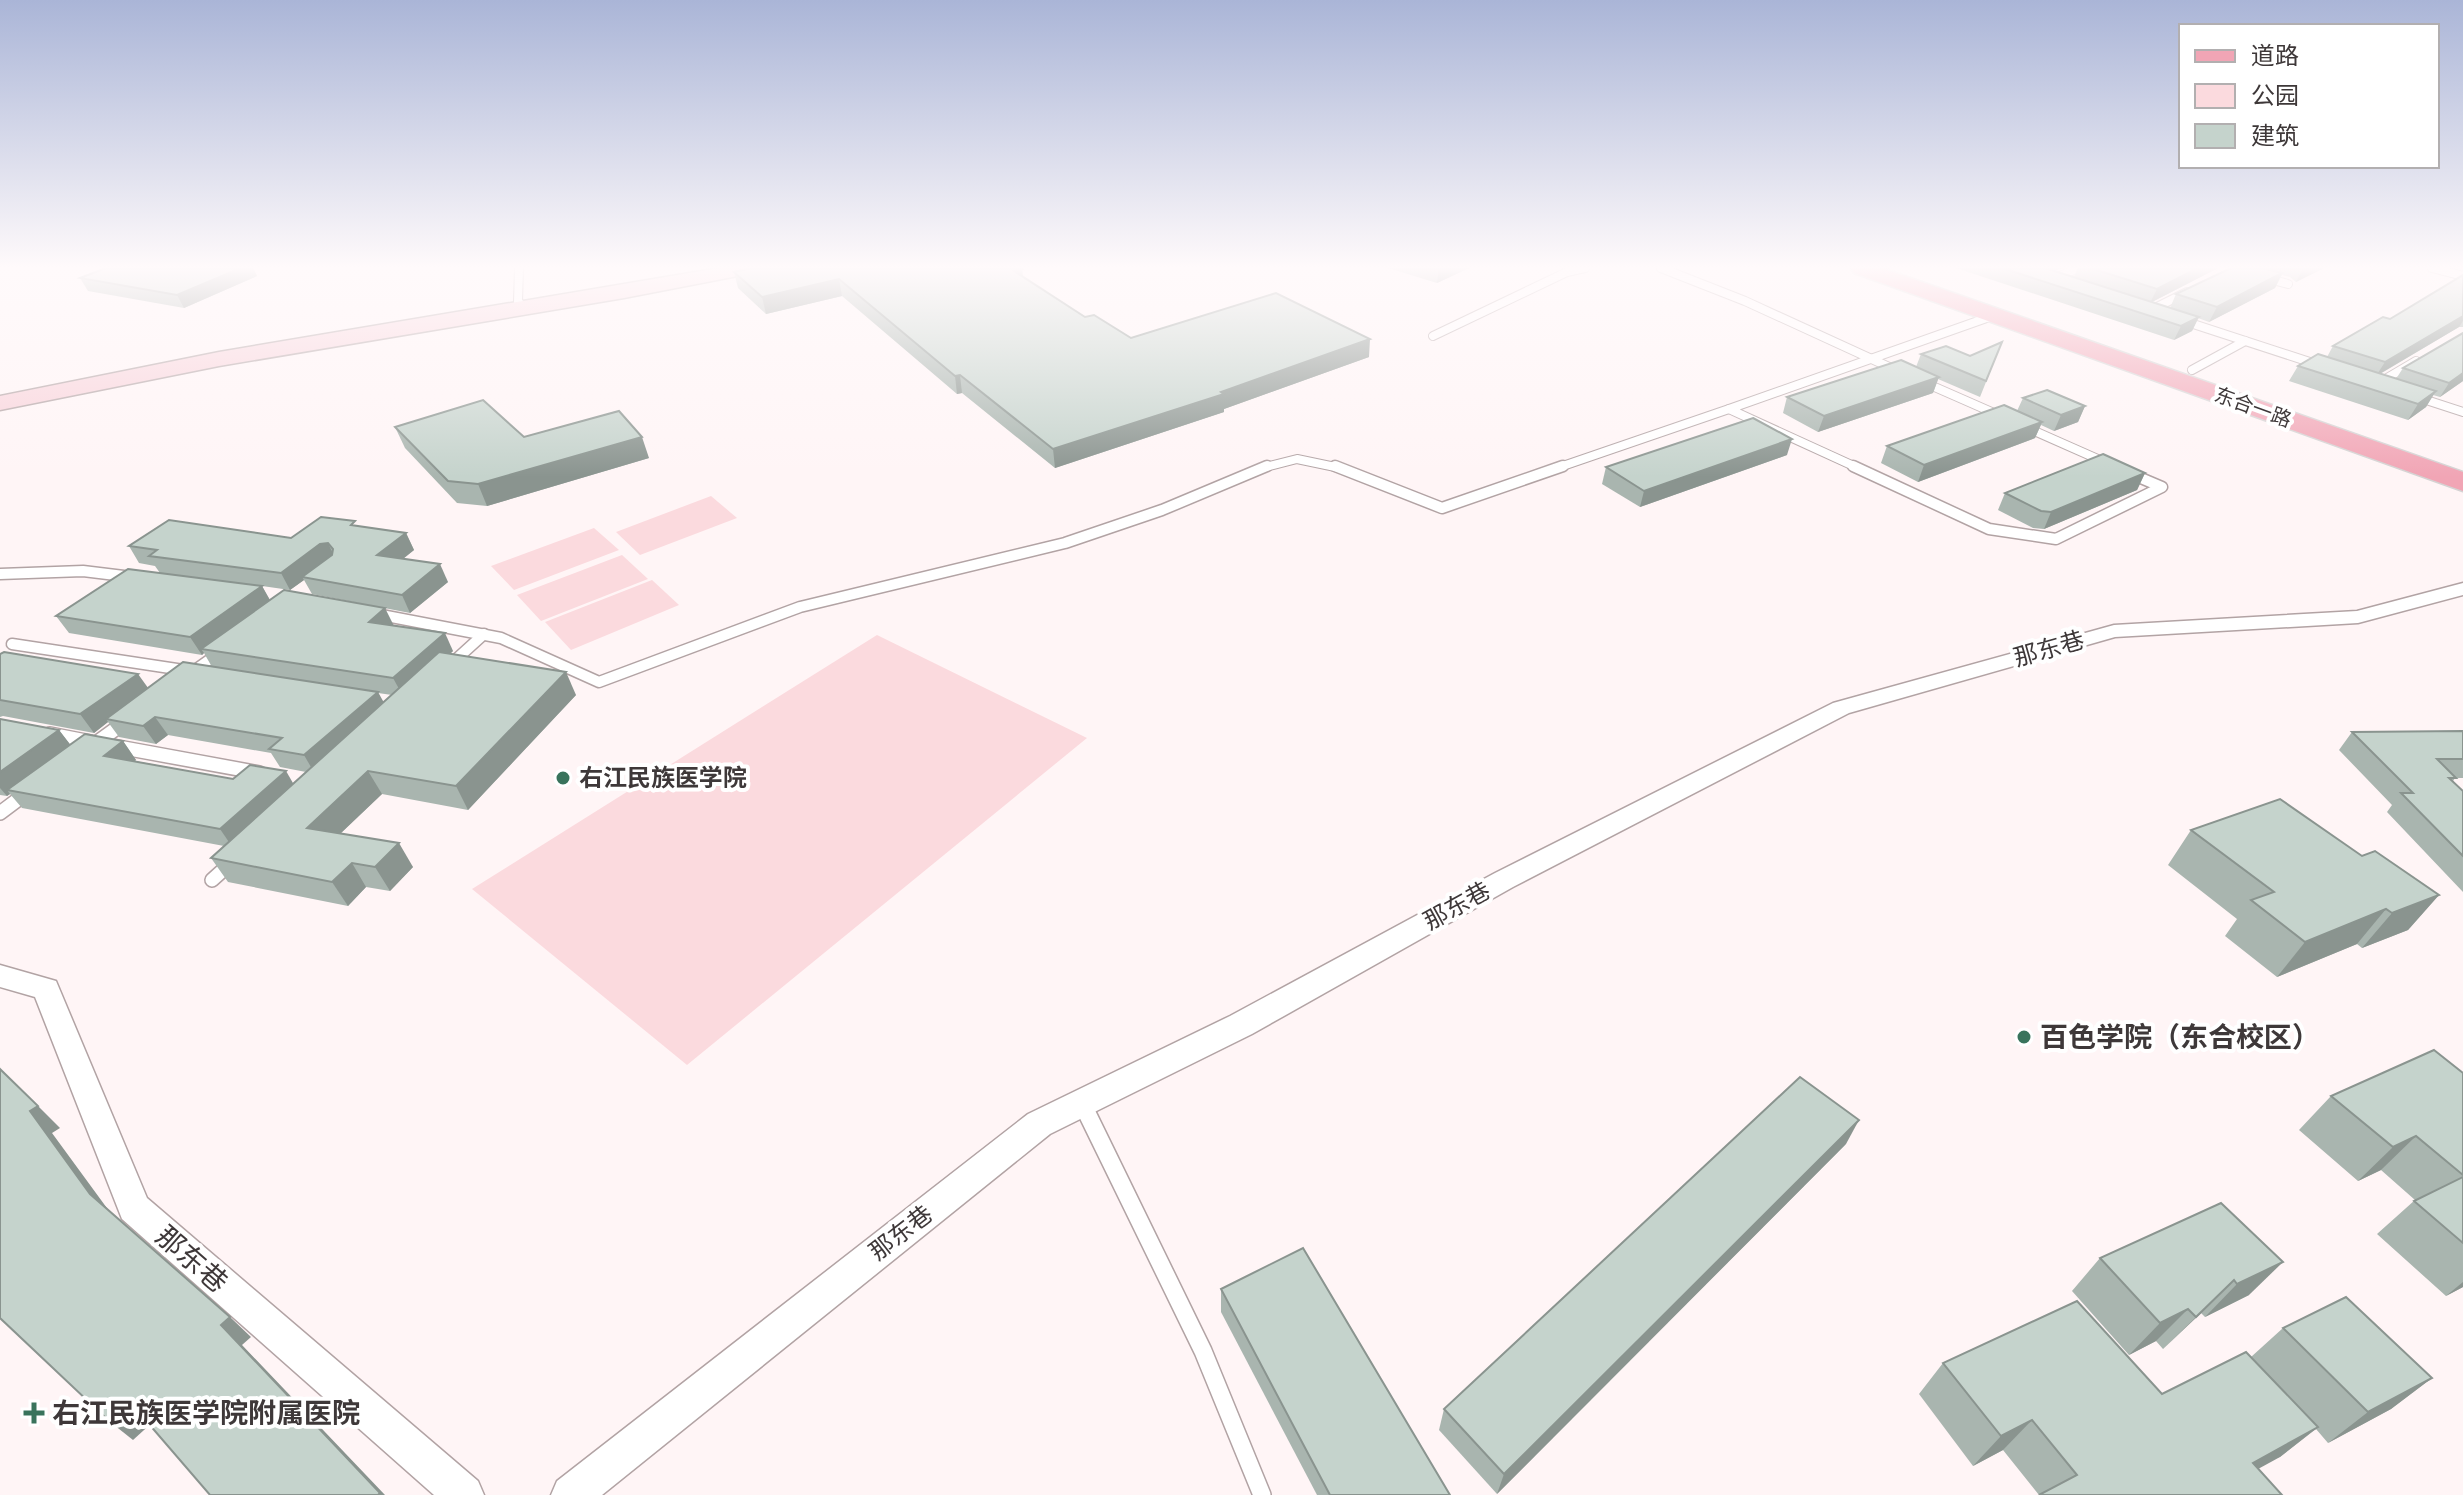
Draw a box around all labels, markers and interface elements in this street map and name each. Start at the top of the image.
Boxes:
legend [2179,24,2439,168]
text: 道路 [2251,42,2299,70]
text: 公园 [2251,82,2299,110]
text: 建筑 [2251,122,2299,150]
street label: 东合一路 [2211,382,2295,432]
street label: 那东巷 [2011,626,2087,672]
place label: 右江民族医学院 [579,764,747,792]
marker: 右江民族医学院 [554,769,572,787]
street label: 那东巷 [1419,876,1495,936]
place label: 百色学院（东合校区） [2040,1021,2320,1054]
marker: 百色学院（东合校区） [2015,1028,2033,1046]
street label: 那东巷 [864,1200,938,1266]
street label: 那东巷 [149,1219,234,1299]
place label: 右江民族医学院附属医院 [52,1397,360,1430]
marker: 右江民族医学院附属医院 [23,1402,45,1424]

